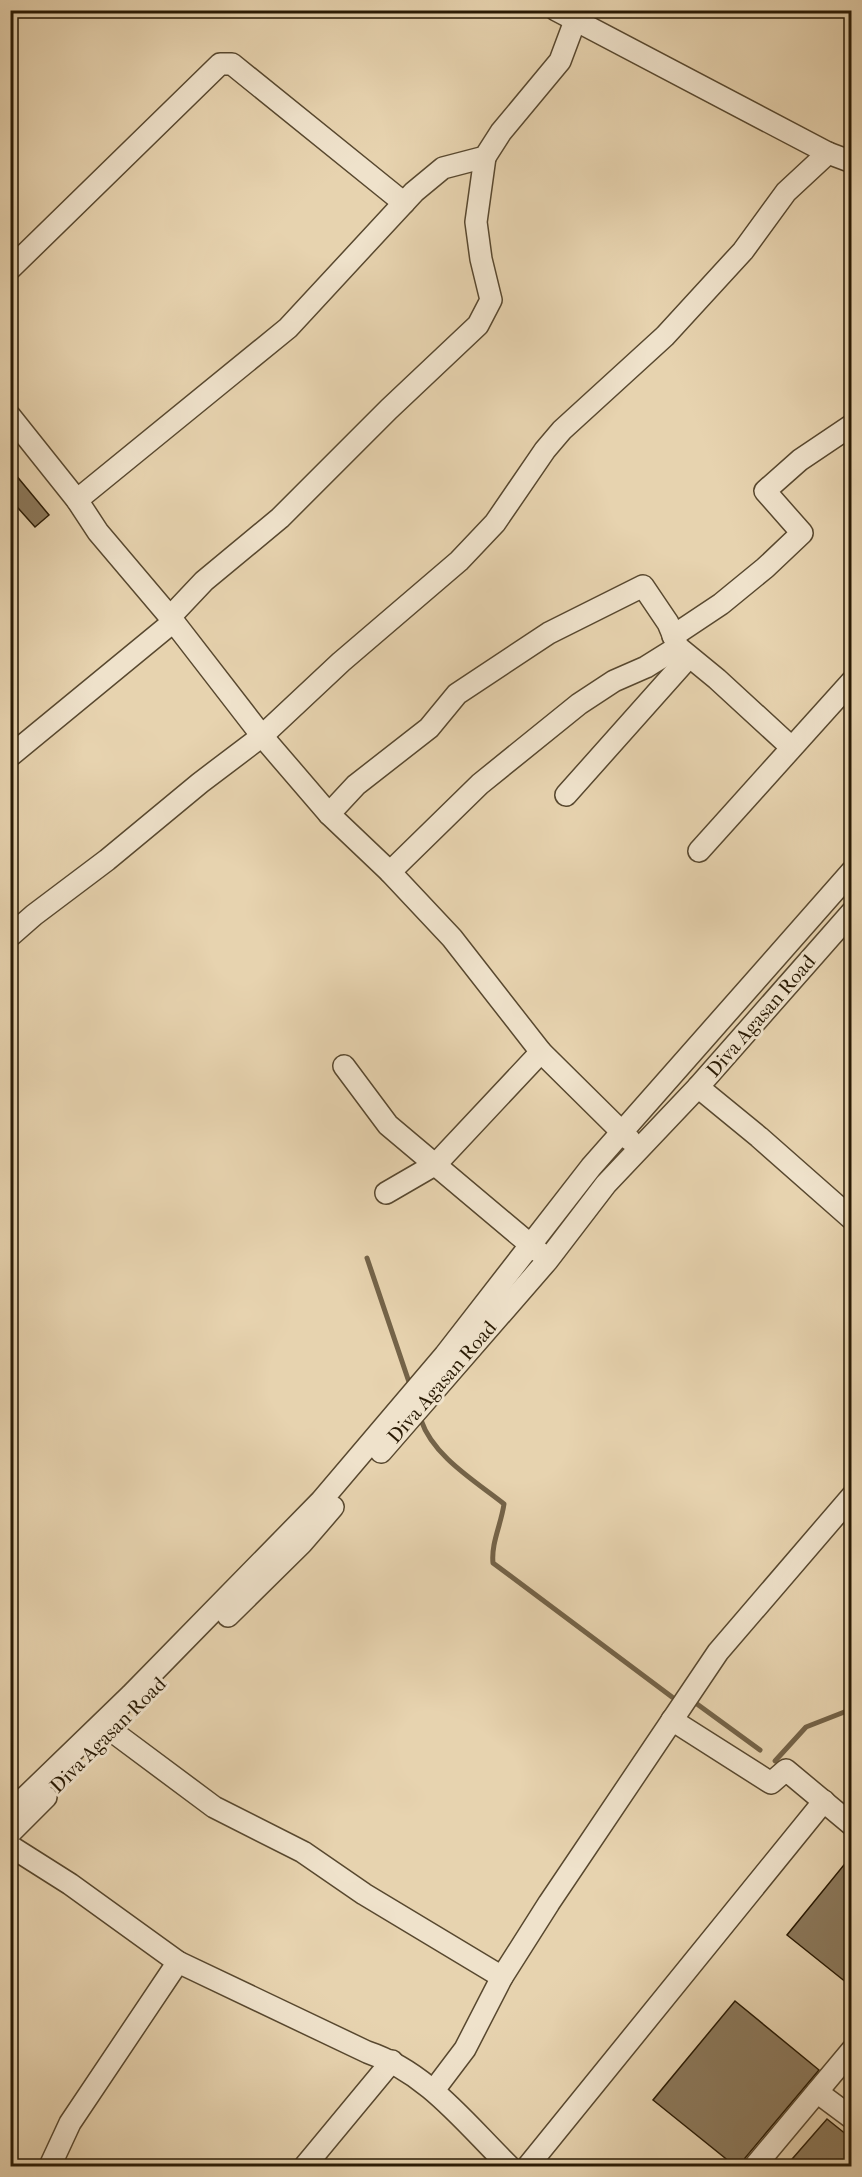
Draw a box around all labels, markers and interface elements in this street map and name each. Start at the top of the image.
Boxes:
street label: Diva Agasan Road [702,949,821,1082]
street label: Diva Agasan Road [383,1315,502,1448]
street label: Diva Agasan Road [45,1672,171,1798]

